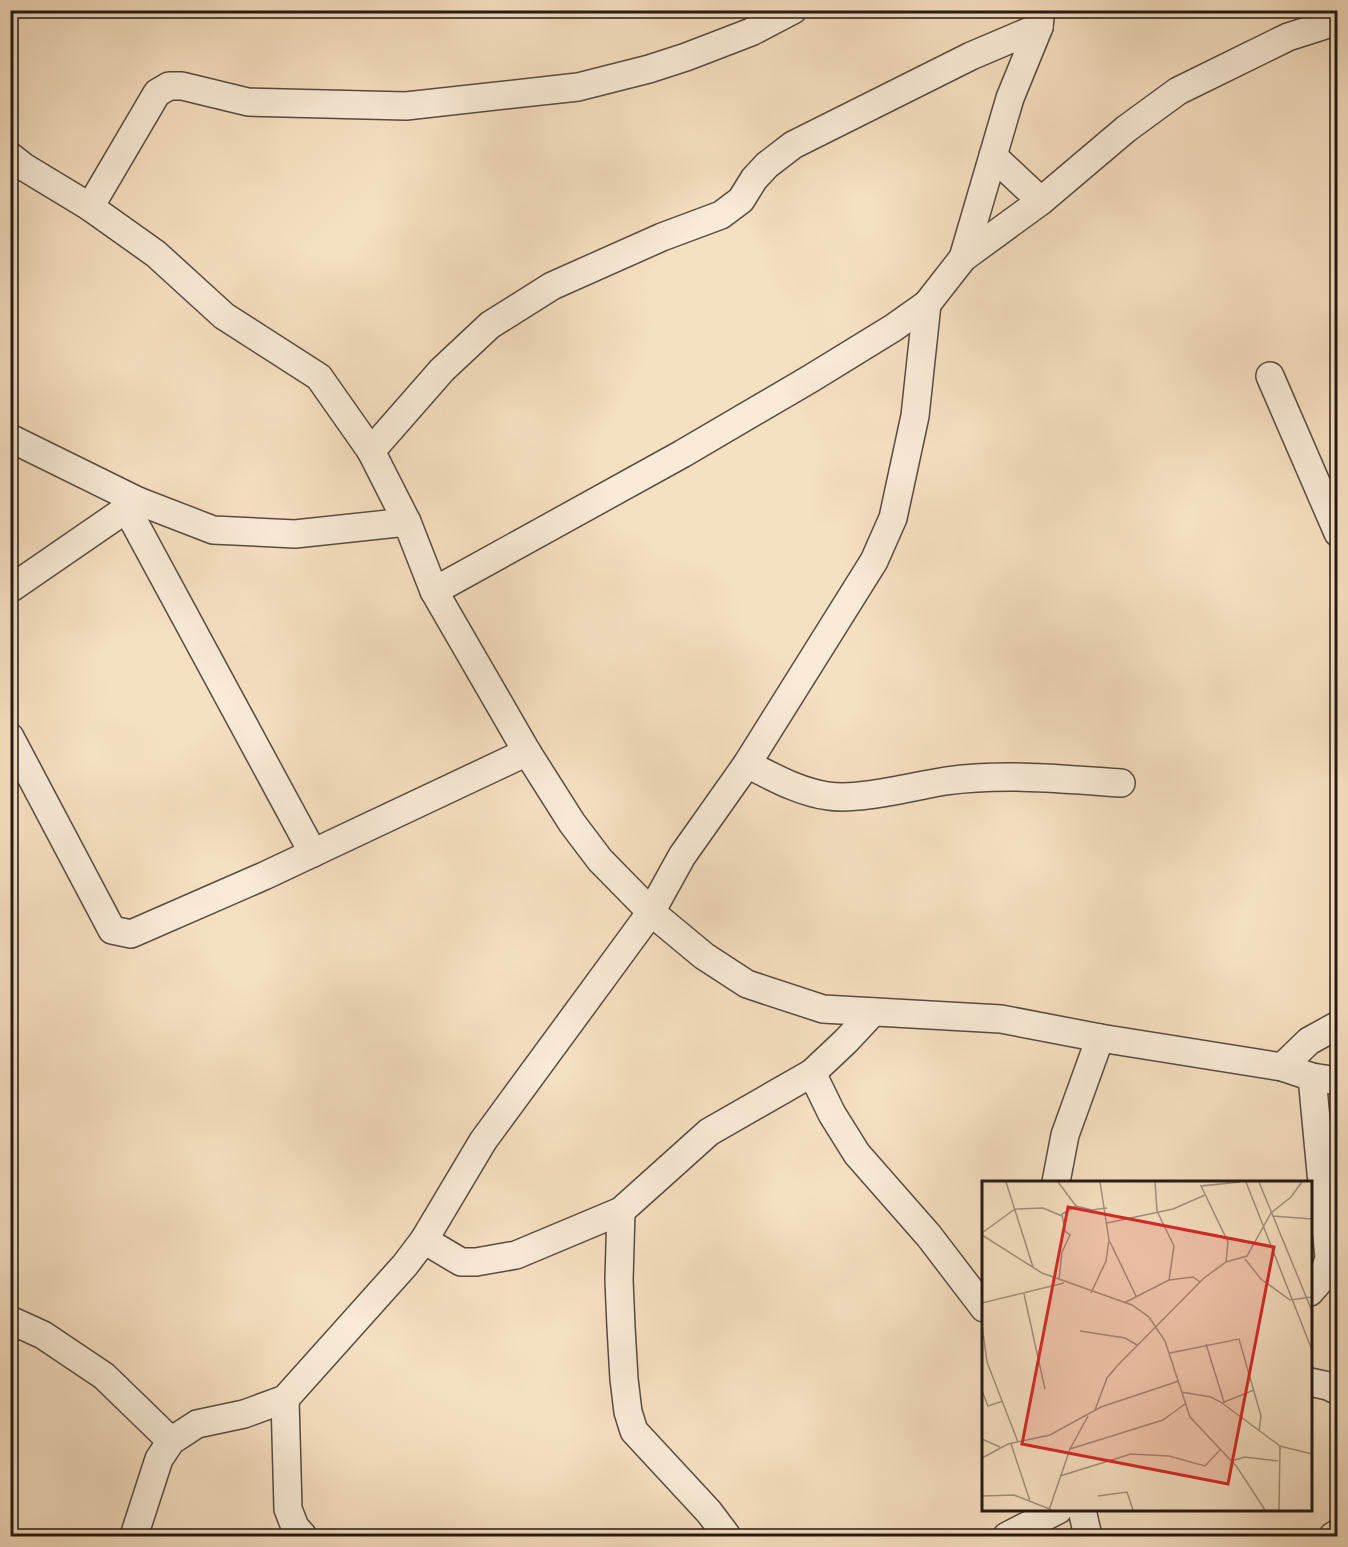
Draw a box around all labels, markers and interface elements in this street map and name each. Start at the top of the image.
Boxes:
inset map [982,1181,1312,1511]

